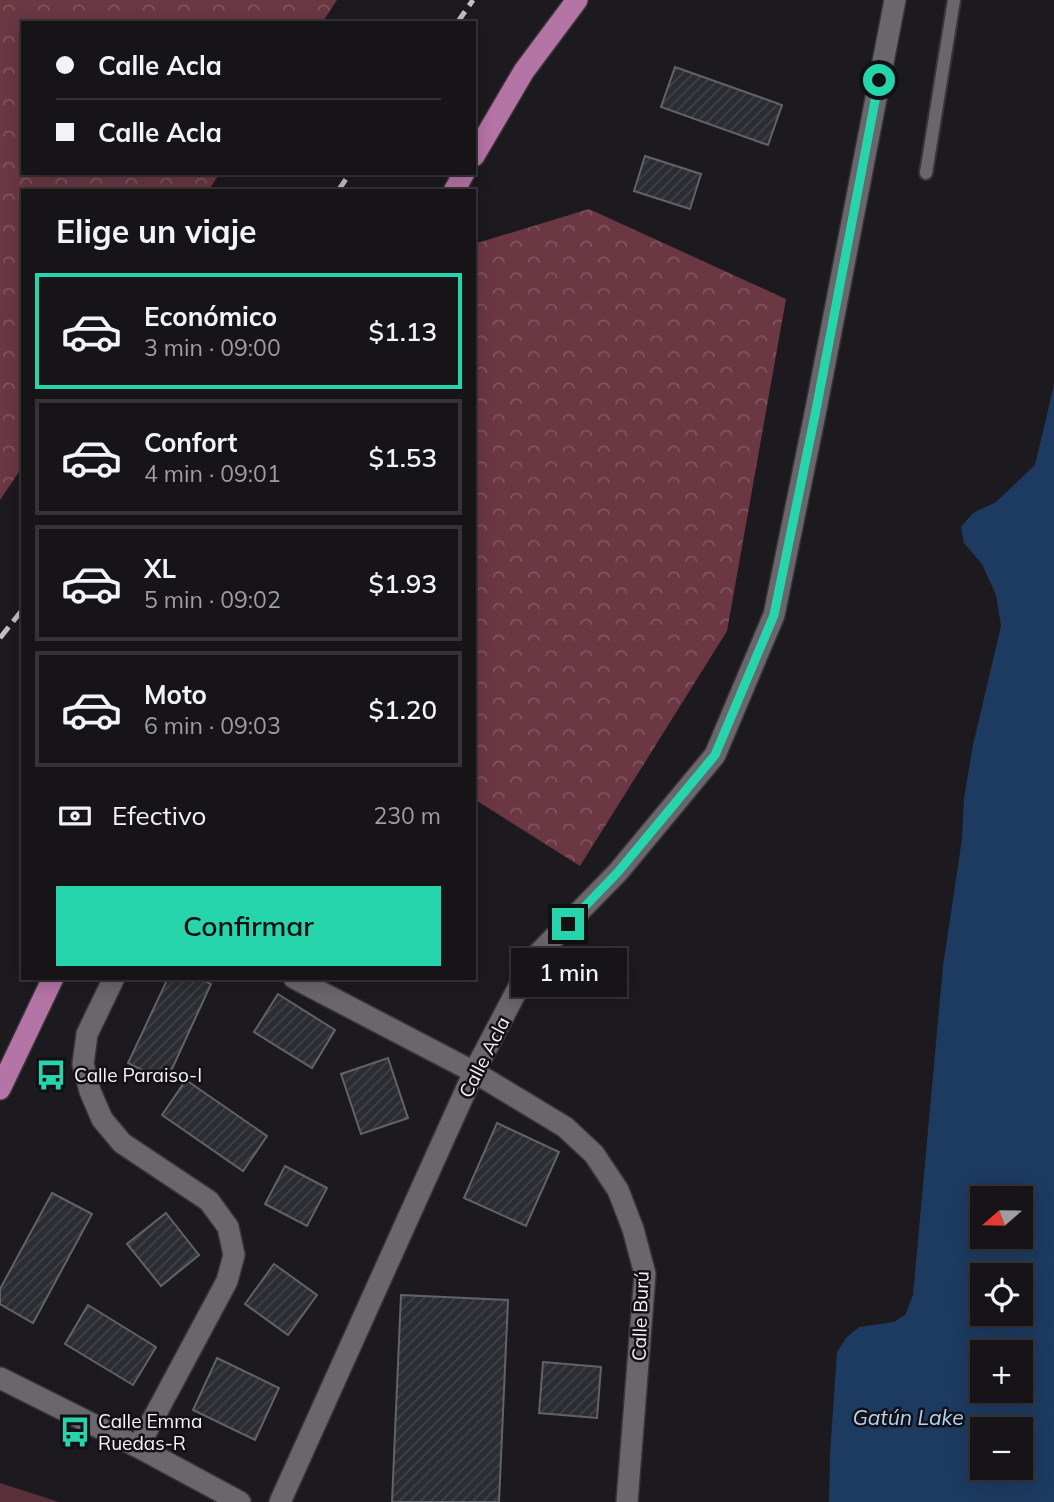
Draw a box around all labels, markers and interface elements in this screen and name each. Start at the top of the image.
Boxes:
text: Calle Acla [98,49,222,82]
route start [863,64,895,96]
text: Calle Acla [98,116,222,149]
text: Elige un viaje [56,211,257,251]
icon: car [60,300,123,363]
text: Económico [144,300,277,333]
text: $1.13 [368,315,437,348]
text: 3 min · 09:00 [144,333,281,362]
icon: car [60,426,123,489]
text: Confort [144,426,237,459]
text: $1.53 [368,441,437,474]
text: 4 min · 09:01 [144,459,281,488]
icon: car [60,552,123,615]
text: XL [144,552,176,585]
text: $1.93 [368,567,437,600]
text: 5 min · 09:02 [144,585,281,614]
icon: car [60,678,123,741]
text: Moto [144,678,207,711]
text: $1.20 [368,693,437,726]
text: 6 min · 09:03 [144,711,281,740]
icon: cash [56,797,94,835]
text: Efectivo [112,799,206,832]
text: 230 m [373,801,441,830]
button: Confirmar [56,886,441,966]
route end [552,908,584,940]
callout: 1 min [510,948,626,998]
text: 1 min [539,958,599,987]
street label: Calle Acla [453,1013,515,1101]
bus stop icon: Calle Paraiso-I [34,1058,68,1092]
place label: Calle Paraiso-I [74,1063,202,1087]
north arrow [970,1186,1032,1250]
map controls [970,1186,1033,1480]
button: locate [970,1263,1033,1326]
street label: Calle Burú [626,1271,654,1361]
button: + [970,1340,1033,1403]
water label: Gatún Lake [852,1404,964,1430]
place label: Calle Emma Ruedas-R [98,1409,202,1455]
bus stop icon: Calle Emma Ruedas-R [58,1415,92,1449]
button: − [970,1417,1033,1480]

